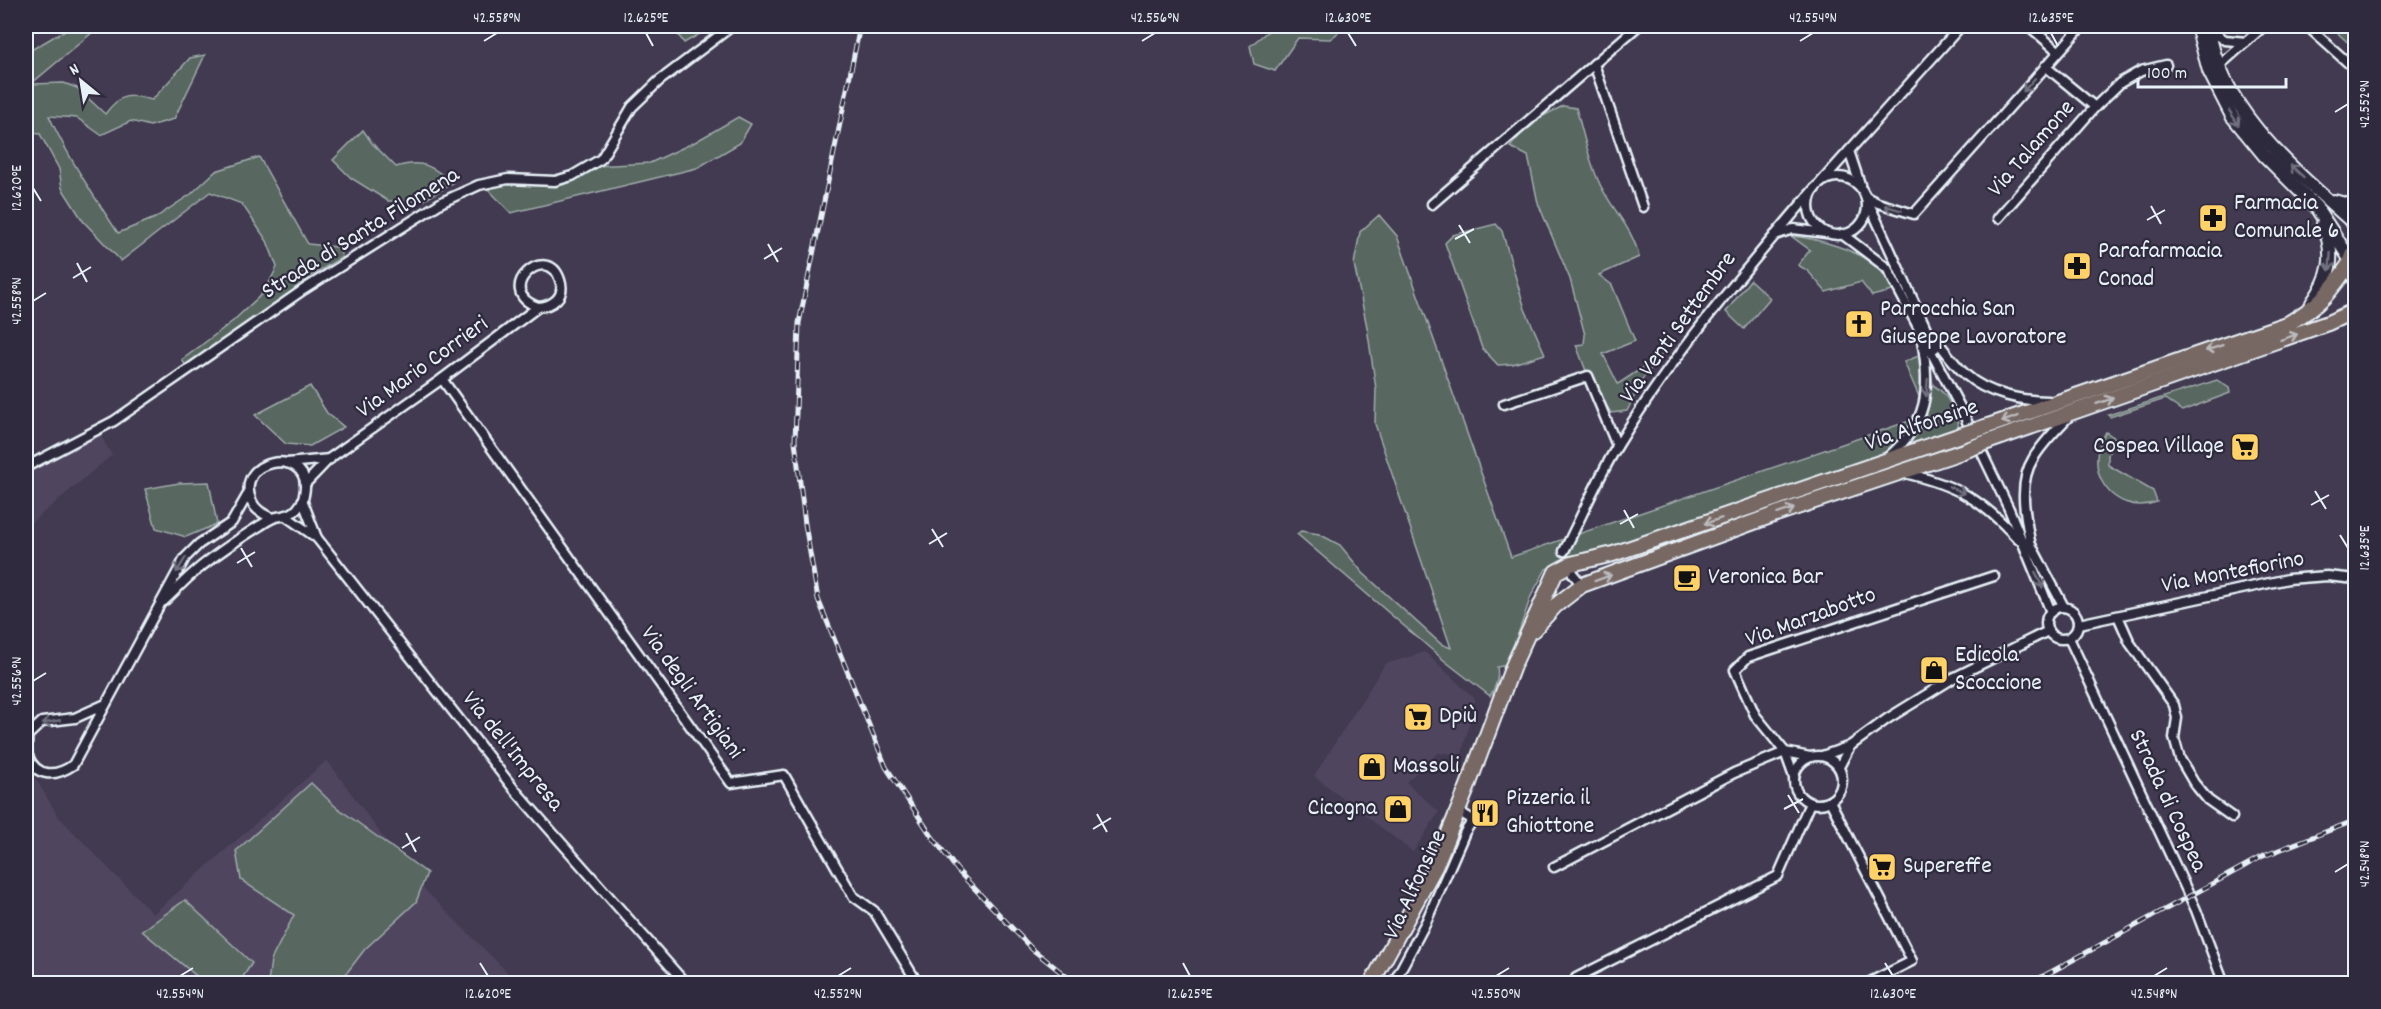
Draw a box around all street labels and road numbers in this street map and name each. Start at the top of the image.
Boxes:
street label: Via Talamone [1980,93,2084,205]
street label: Strada di Santa Filomena [255,159,467,309]
street label: Via Venti Settembre [1612,245,1746,411]
street label: Via Mario Corrieri [350,308,496,428]
street label: Via Alfonsine [1861,391,1983,461]
street label: Via Montefiorino [2159,542,2307,604]
street label: Via Marzabotto [1741,579,1881,657]
street label: Via degli Artigiani [631,619,751,767]
street label: Via dell'Impresa [453,684,572,820]
street label: Strada di Cospea [2119,724,2215,879]
street label: Via Alfonsine [1376,824,1456,946]

